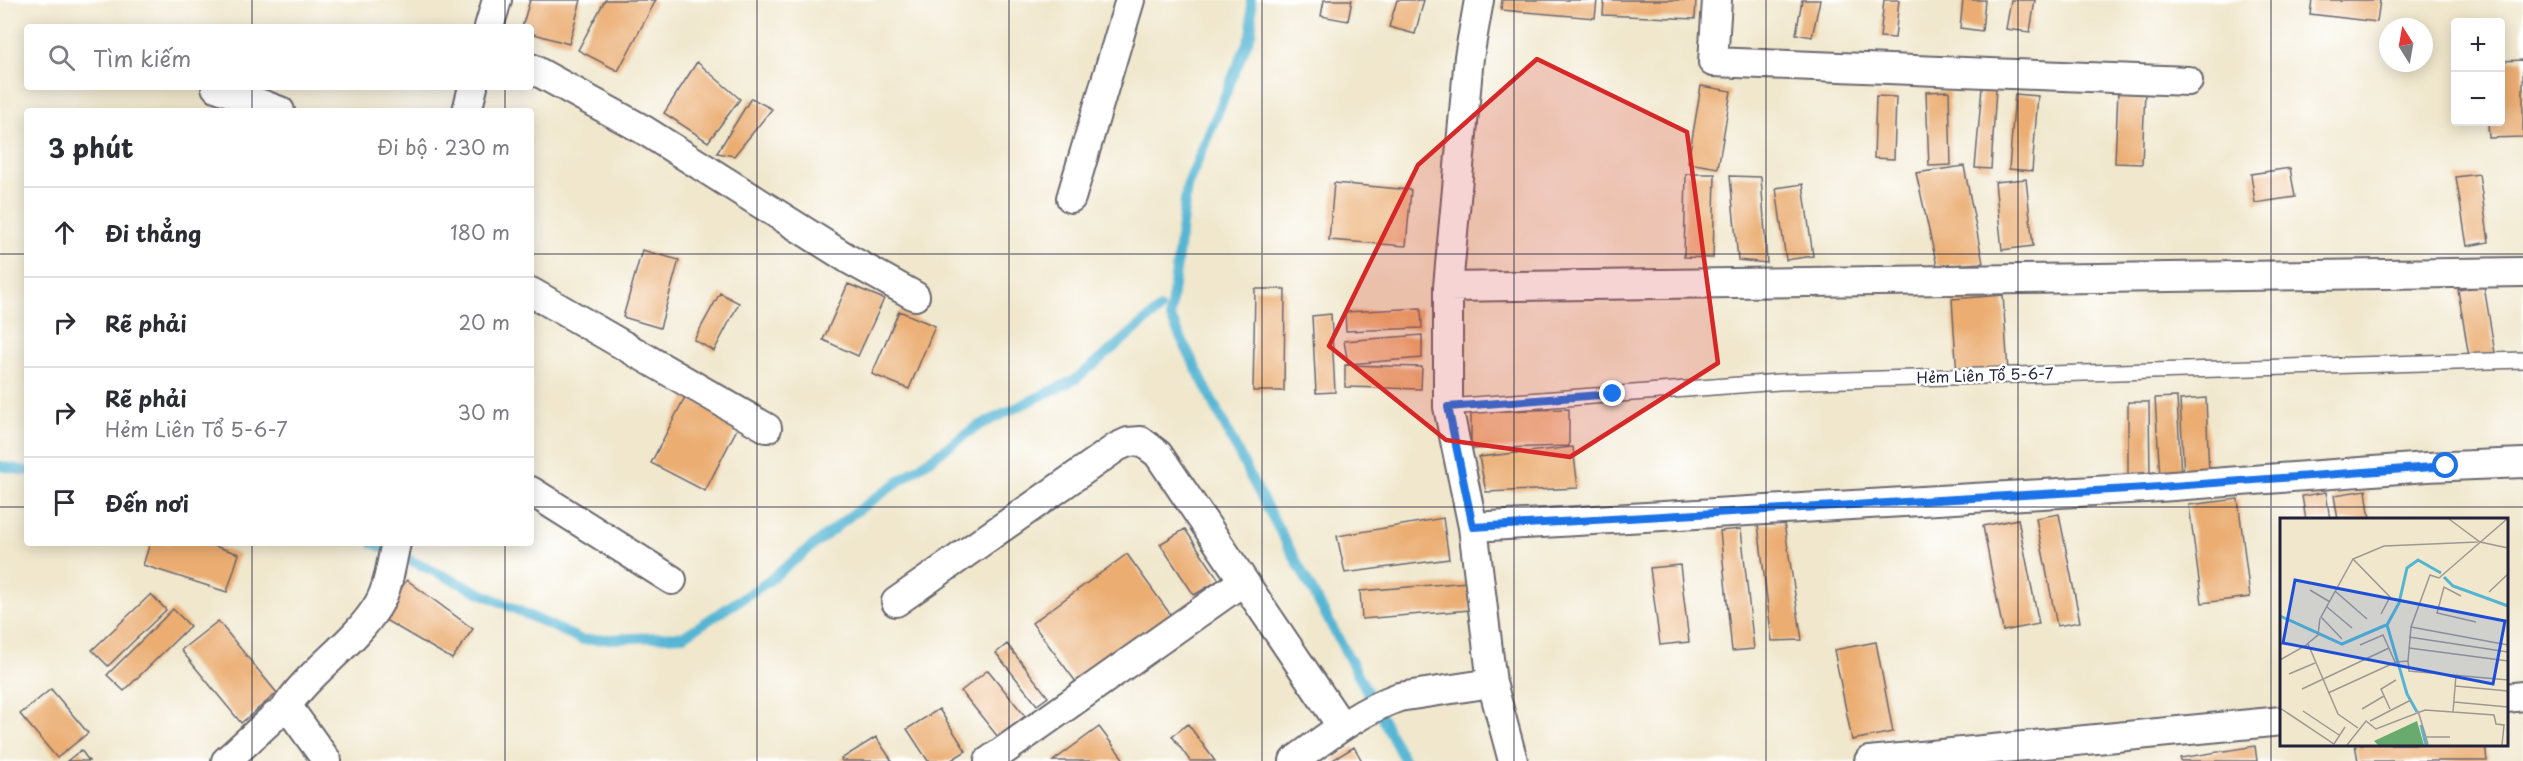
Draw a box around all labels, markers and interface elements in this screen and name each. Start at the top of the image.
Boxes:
north arrow [2379,18,2433,72]
map controls [2451,18,2505,126]
button: + [2451,18,2505,72]
search box [24,24,534,90]
icon: search [45,41,78,74]
text: Tìm kiếm [93,41,191,74]
button: − [2451,72,2505,126]
text: 3 phút [48,128,134,167]
text: Đi bộ · 230 m [377,132,510,162]
icon: ahead [48,216,81,249]
text: Đi thẳng [105,216,201,249]
text: 180 m [450,217,510,247]
icon: right [48,306,81,339]
text: Rẽ phải [105,306,187,339]
text: 20 m [458,307,510,337]
street label: Hẻm Liên Tổ 5-6-7 [1916,361,2054,388]
route end [1599,380,1625,406]
text: Rẽ phải [105,381,187,414]
icon: right [48,396,81,429]
text: 30 m [457,397,510,427]
text: Hẻm Liên Tổ 5-6-7 [105,414,288,444]
route start [2432,452,2458,478]
icon: arrive [48,486,81,519]
text: Đến nơi [105,486,189,519]
inset map [2280,518,2508,746]

